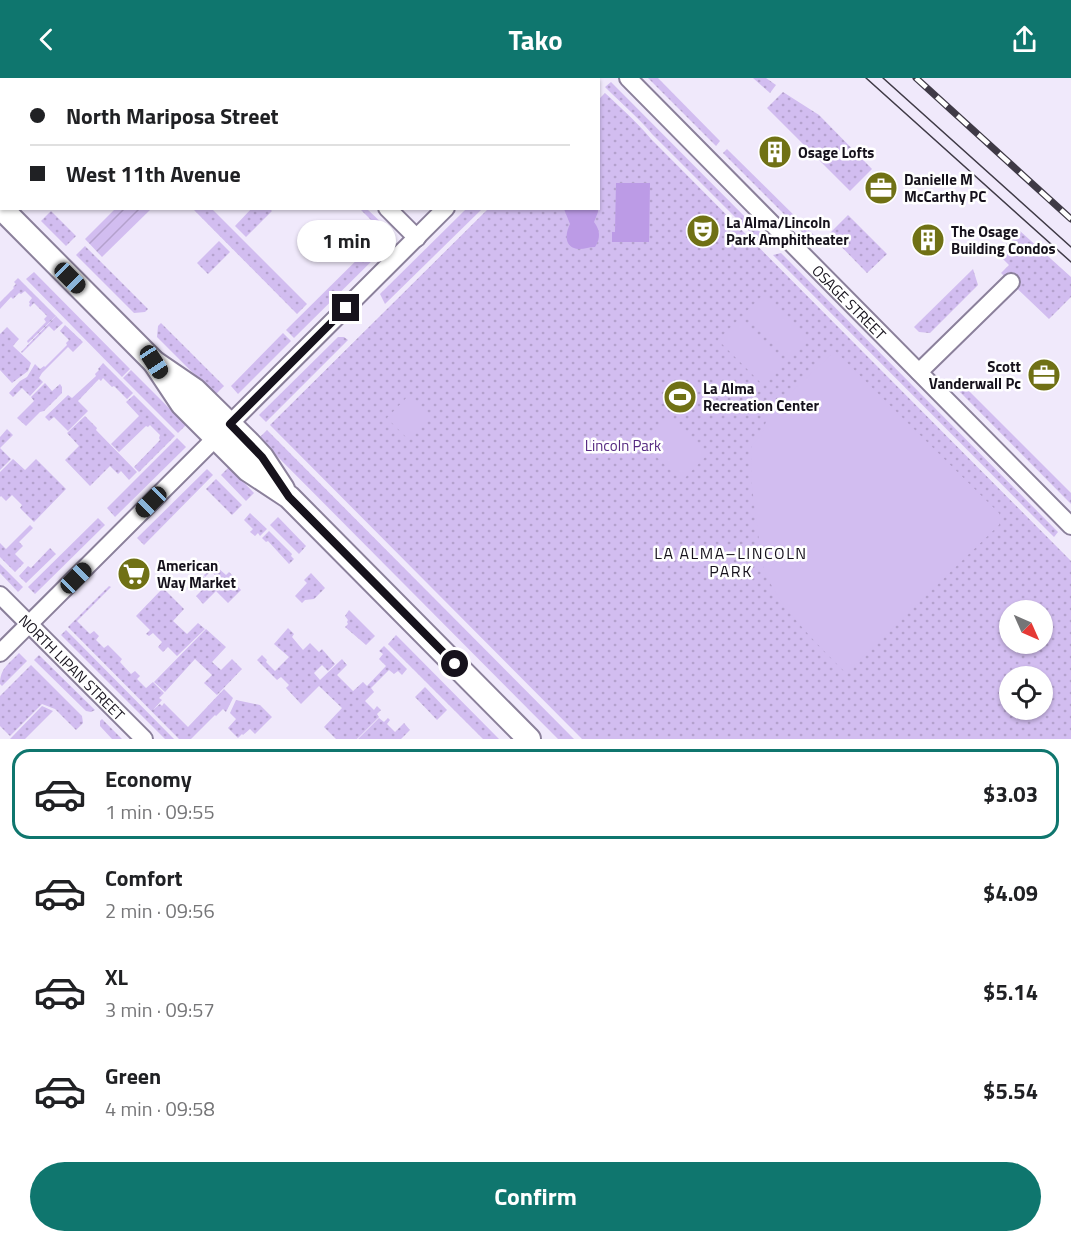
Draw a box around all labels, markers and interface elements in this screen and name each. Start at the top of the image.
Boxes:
text: Tako [508,19,563,60]
icon: back [30,23,63,56]
icon: share [1008,23,1041,56]
text: North Mariposa Street [66,99,279,133]
building icon: Osage Lofts [757,134,793,170]
place label: Osage Lofts [798,141,874,164]
text: West 11th Avenue [66,157,241,191]
place label: Danielle M McCarthy PC [904,168,986,208]
office icon: Danielle M McCarthy PC [863,170,899,206]
place label: La Alma/Lincoln Park Amphitheater [726,211,849,251]
theatre icon: La Alma/Lincoln Park Amphitheater [685,213,721,249]
place label: The Osage Building Condos [951,220,1056,260]
callout: 1 min [296,221,395,263]
building icon: The Osage Building Condos [910,222,946,258]
text: 1 min [322,225,371,256]
car [51,259,89,297]
street label: OSAGE STREET [807,259,892,345]
route end [332,294,359,321]
car [137,342,171,382]
place label: Scott Vanderwall Pc [929,355,1022,395]
office icon: Scott Vanderwall Pc [1026,357,1062,393]
place label: La Alma Recreation Center [703,377,819,417]
sports icon: La Alma Recreation Center [662,379,698,415]
park label: Lincoln Park [585,434,661,457]
car [132,483,170,521]
district label: LA ALMA–LINCOLN PARK [654,541,808,583]
place label: American Way Market [157,554,236,594]
supermarket icon: American Way Market [116,556,152,592]
car [57,559,95,597]
north arrow [999,600,1053,654]
map controls [999,600,1053,720]
street label: NORTH LIPAN STREET [14,609,131,726]
route start [441,650,468,677]
button: locate [999,666,1053,720]
text: Economy [105,762,192,796]
icon: car [33,767,87,821]
text: $3.03 [983,777,1038,811]
text: 1 min · 09:55 [105,796,215,827]
text: Comfort [105,861,183,895]
icon: car [33,866,87,920]
text: $4.09 [983,876,1038,910]
text: 2 min · 09:56 [105,895,215,926]
text: XL [105,960,128,994]
icon: car [33,965,87,1019]
text: $5.14 [983,975,1038,1009]
text: 3 min · 09:57 [105,994,215,1025]
text: Green [105,1059,161,1093]
icon: car [33,1064,87,1118]
text: $5.54 [983,1074,1038,1108]
text: 4 min · 09:58 [105,1093,215,1124]
button: Confirm [30,1162,1041,1231]

